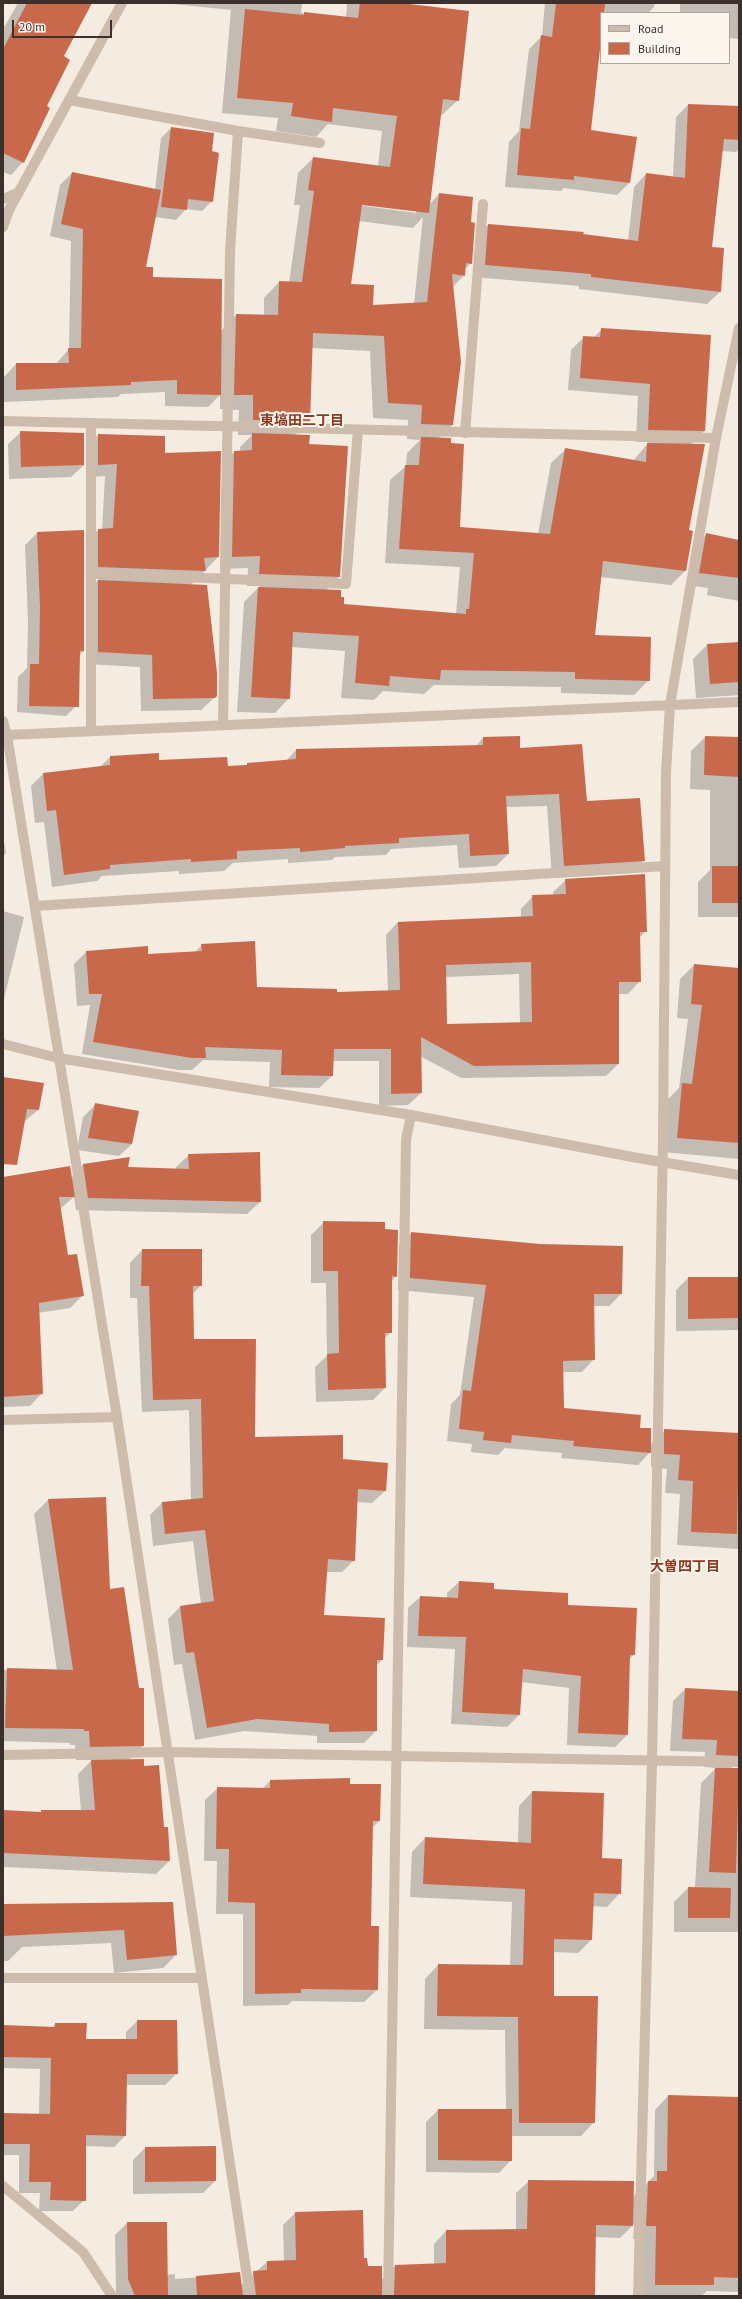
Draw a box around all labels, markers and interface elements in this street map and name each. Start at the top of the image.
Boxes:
scale bar [14,12,114,38]
legend [600,12,730,64]
text: 20 m [19,19,45,34]
text: Road [638,21,663,36]
text: Building [638,41,681,56]
district label: 東塙田二丁目 [260,413,344,429]
district label: 大曽四丁目 [650,1559,720,1575]

